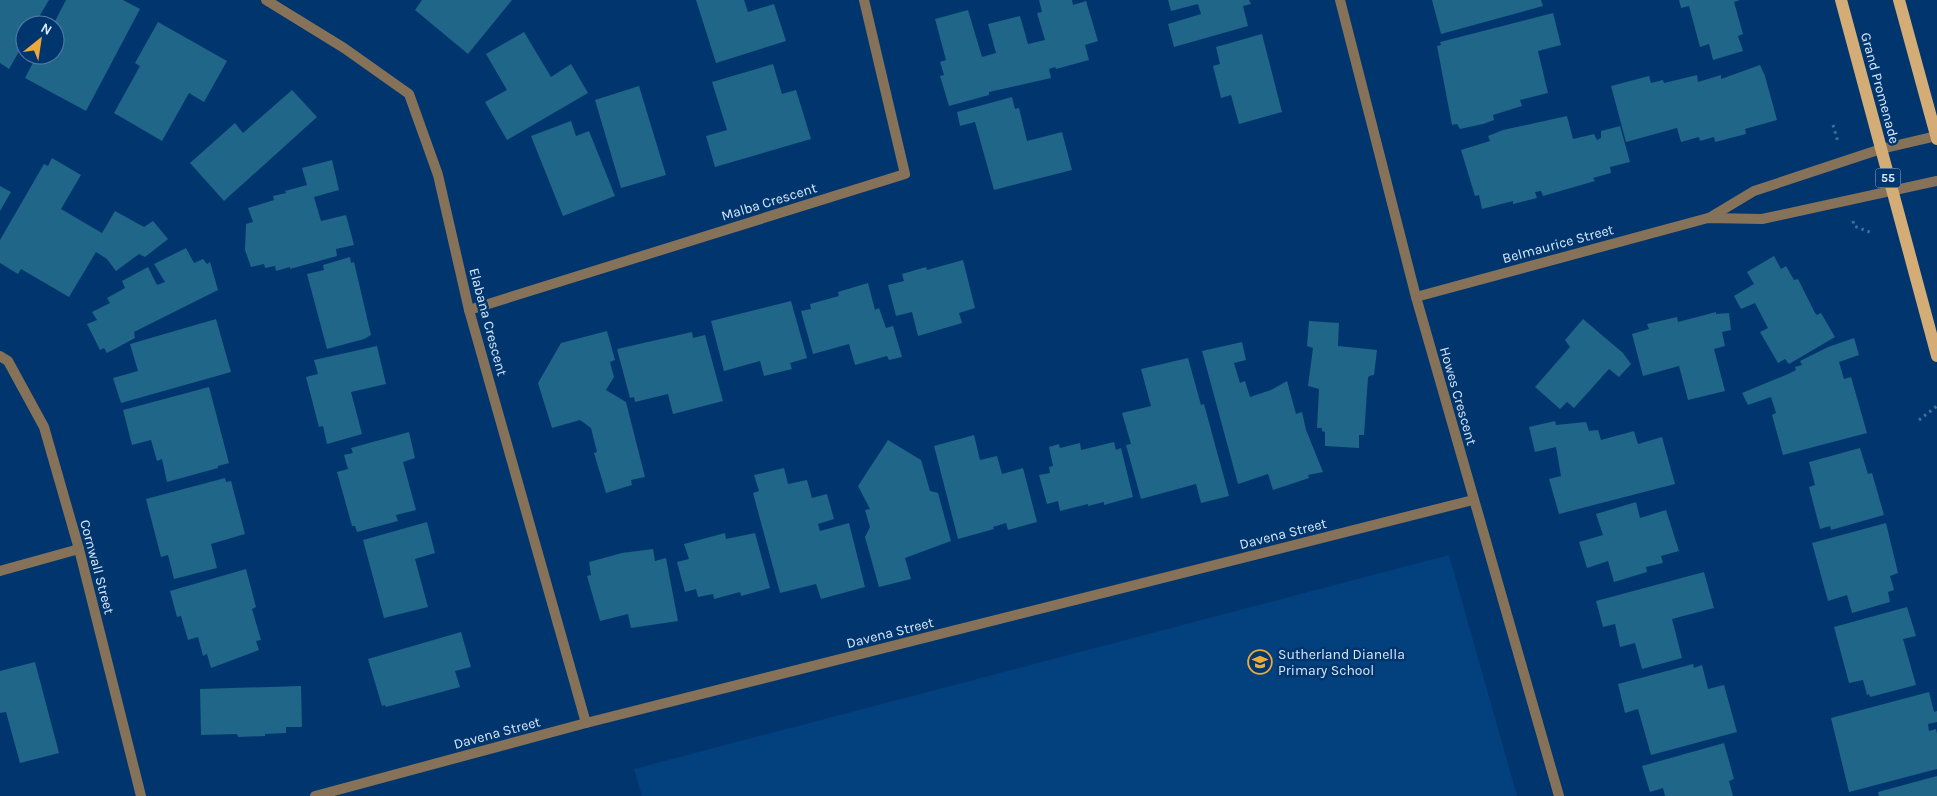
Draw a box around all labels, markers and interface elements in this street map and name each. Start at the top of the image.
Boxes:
north arrow [15,15,65,65]
text: N [38,19,55,39]
street label: Grand Promenade [1857,31,1903,145]
road number: 55 [1876,168,1900,188]
street label: Malba Crescent [719,179,819,225]
street label: Belmaurice Street [1501,221,1615,267]
street label: Elabana Crescent [465,266,511,378]
street label: Howes Crescent [1436,345,1480,447]
street label: Davena Street [1238,515,1328,553]
street label: Cornwall Street [76,518,118,616]
street label: Davena Street [845,614,935,652]
place label: Sutherland Dianella Primary School [1278,646,1405,679]
school or university icon: Sutherland Dianella Primary School [1247,649,1273,675]
street label: Davena Street [452,713,542,753]

